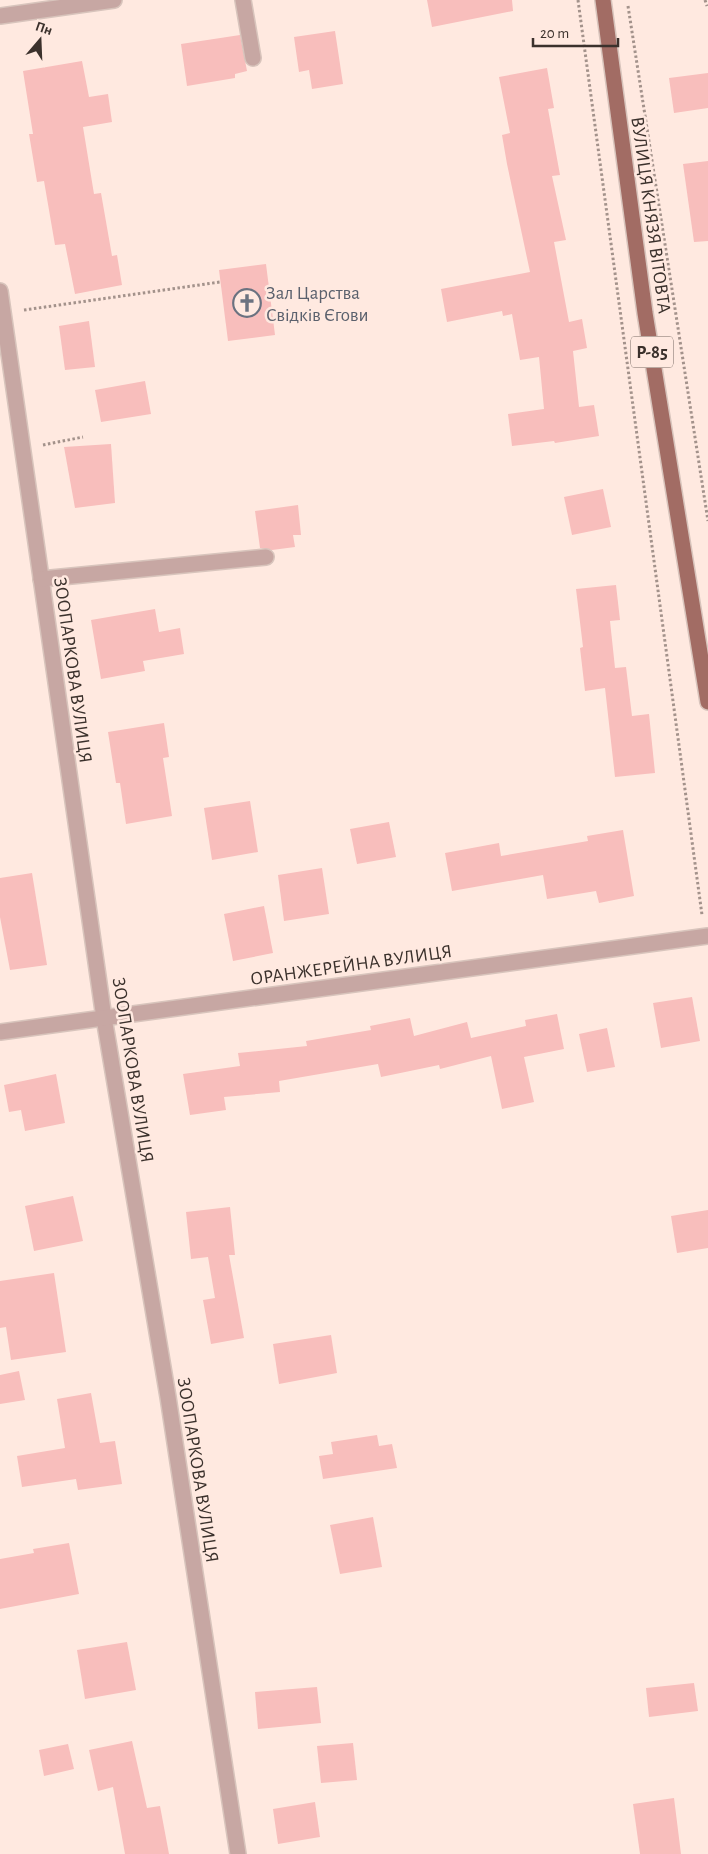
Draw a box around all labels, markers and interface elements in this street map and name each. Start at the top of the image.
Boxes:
north arrow [15,15,65,65]
scale bar [533,15,618,47]
text: Пн [34,19,54,38]
text: 20 m [540,26,569,41]
street label: ВУЛИЦЯ КНЯЗЯ ВІТОВТА [627,115,674,315]
place label: Зал Царства Свідків Єгови [266,284,369,325]
church icon: Зал Царства Свідків Єгови [232,288,262,318]
road number: Р-85 [631,337,673,368]
street label: ЗООПАРКОВА ВУЛИЦЯ [50,576,95,764]
street label: ОРАНЖЕРЕЙНА ВУЛИЦЯ [249,941,453,989]
street label: ЗООПАРКОВА ВУЛИЦЯ [108,976,157,1164]
street label: ЗООПАРКОВА ВУЛИЦЯ [173,1376,222,1564]

